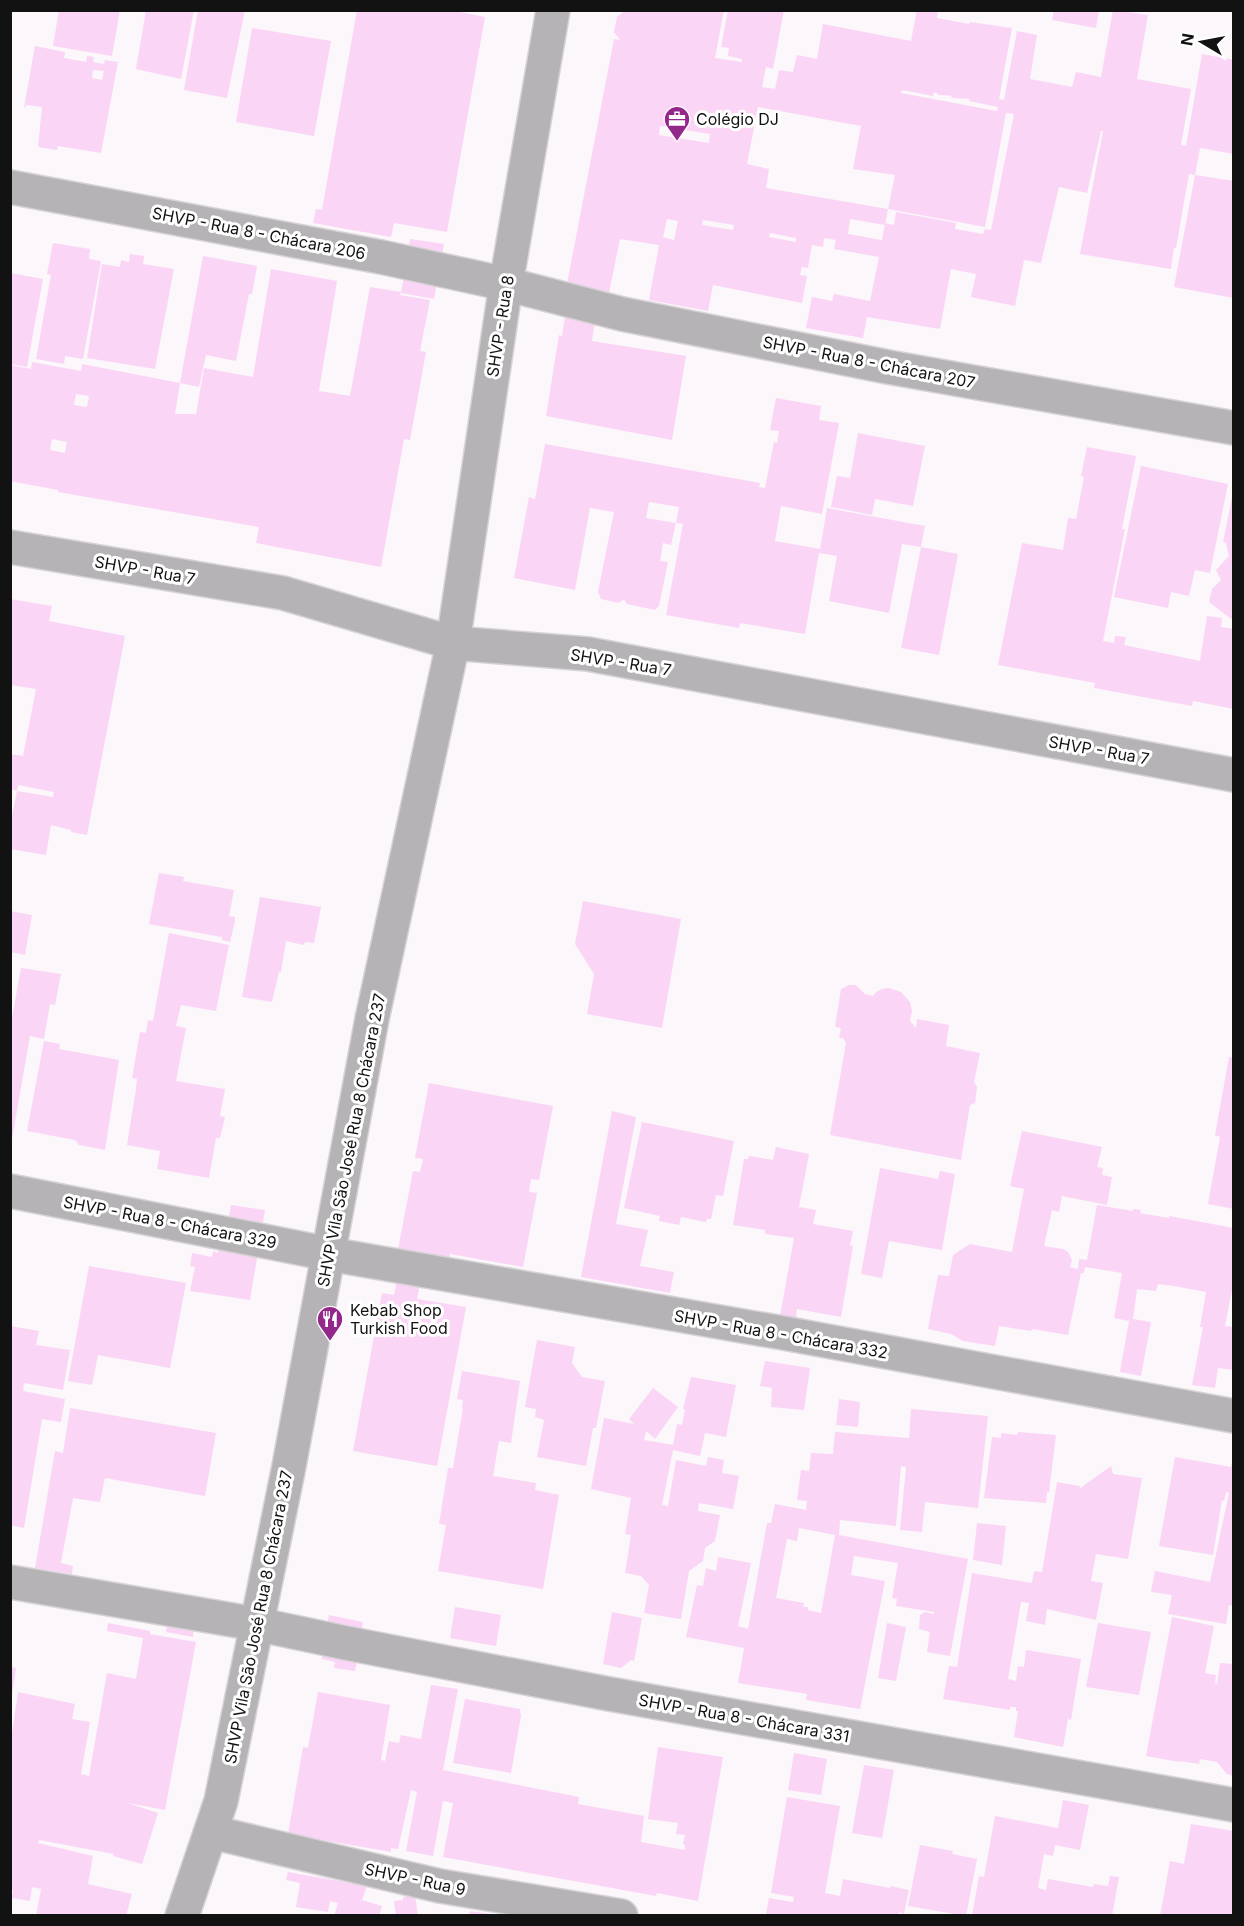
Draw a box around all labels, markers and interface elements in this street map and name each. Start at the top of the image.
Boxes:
north arrow [1172,12,1232,72]
text: N [1176,32,1198,47]
office icon: Colégio DJ [662,104,692,142]
place label: Colégio DJ [696,109,779,129]
street label: SHVP - Rua 8 - Chácara 206 [151,202,367,264]
street label: SHVP - Rua 8 [482,274,518,378]
street label: SHVP - Rua 8 - Chácara 207 [761,332,977,392]
street label: SHVP - Rua 7 [93,551,197,589]
street label: SHVP - Rua 7 [569,644,673,680]
street label: SHVP - Rua 7 [1047,731,1151,769]
street label: SHVP Vila São José Rua 8 Chácara 237 [313,991,389,1289]
street label: SHVP - Rua 8 - Chácara 329 [62,1192,278,1252]
place label: Kebab Shop Turkish Food [350,1300,448,1338]
restaurant icon: Kebab Shop Turkish Food [315,1304,345,1342]
street label: SHVP - Rua 8 - Chácara 332 [673,1305,889,1363]
street label: SHVP Vila São José Rua 8 Chácara 237 [220,1468,296,1766]
street label: SHVP - Rua 8 - Chácara 331 [637,1690,851,1746]
street label: SHVP - Rua 9 [363,1859,467,1899]

